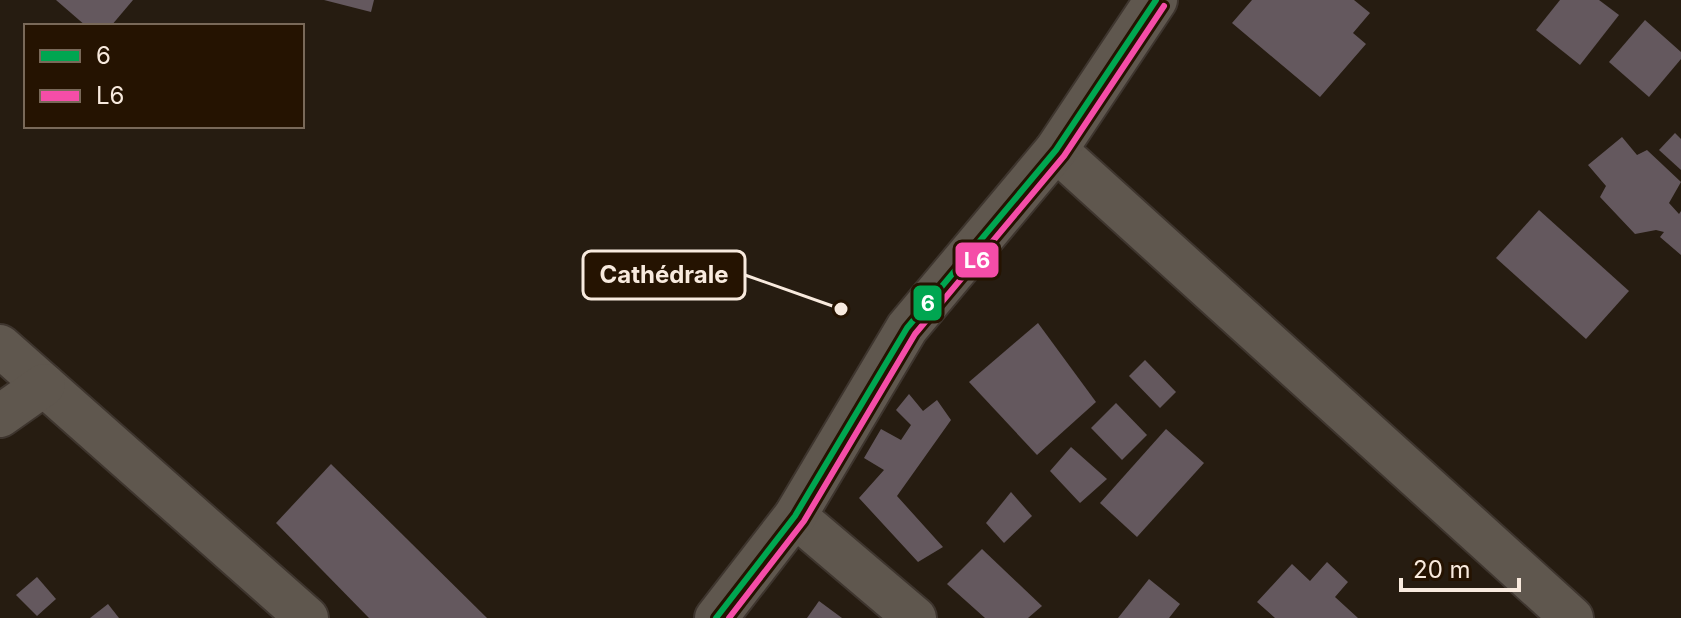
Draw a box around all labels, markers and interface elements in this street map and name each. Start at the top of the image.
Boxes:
legend [24,24,304,128]
text: 6 [96,41,111,70]
text: L6 [96,81,124,110]
line badge: L6 [954,241,1000,279]
text: L6 [964,247,990,273]
callout: Cathédrale [583,251,745,299]
text: Cathédrale [599,260,729,289]
line badge: 6 [912,284,943,322]
text: 6 [921,290,935,316]
scale bar [1401,542,1519,592]
text: 20 m [1413,555,1471,584]

